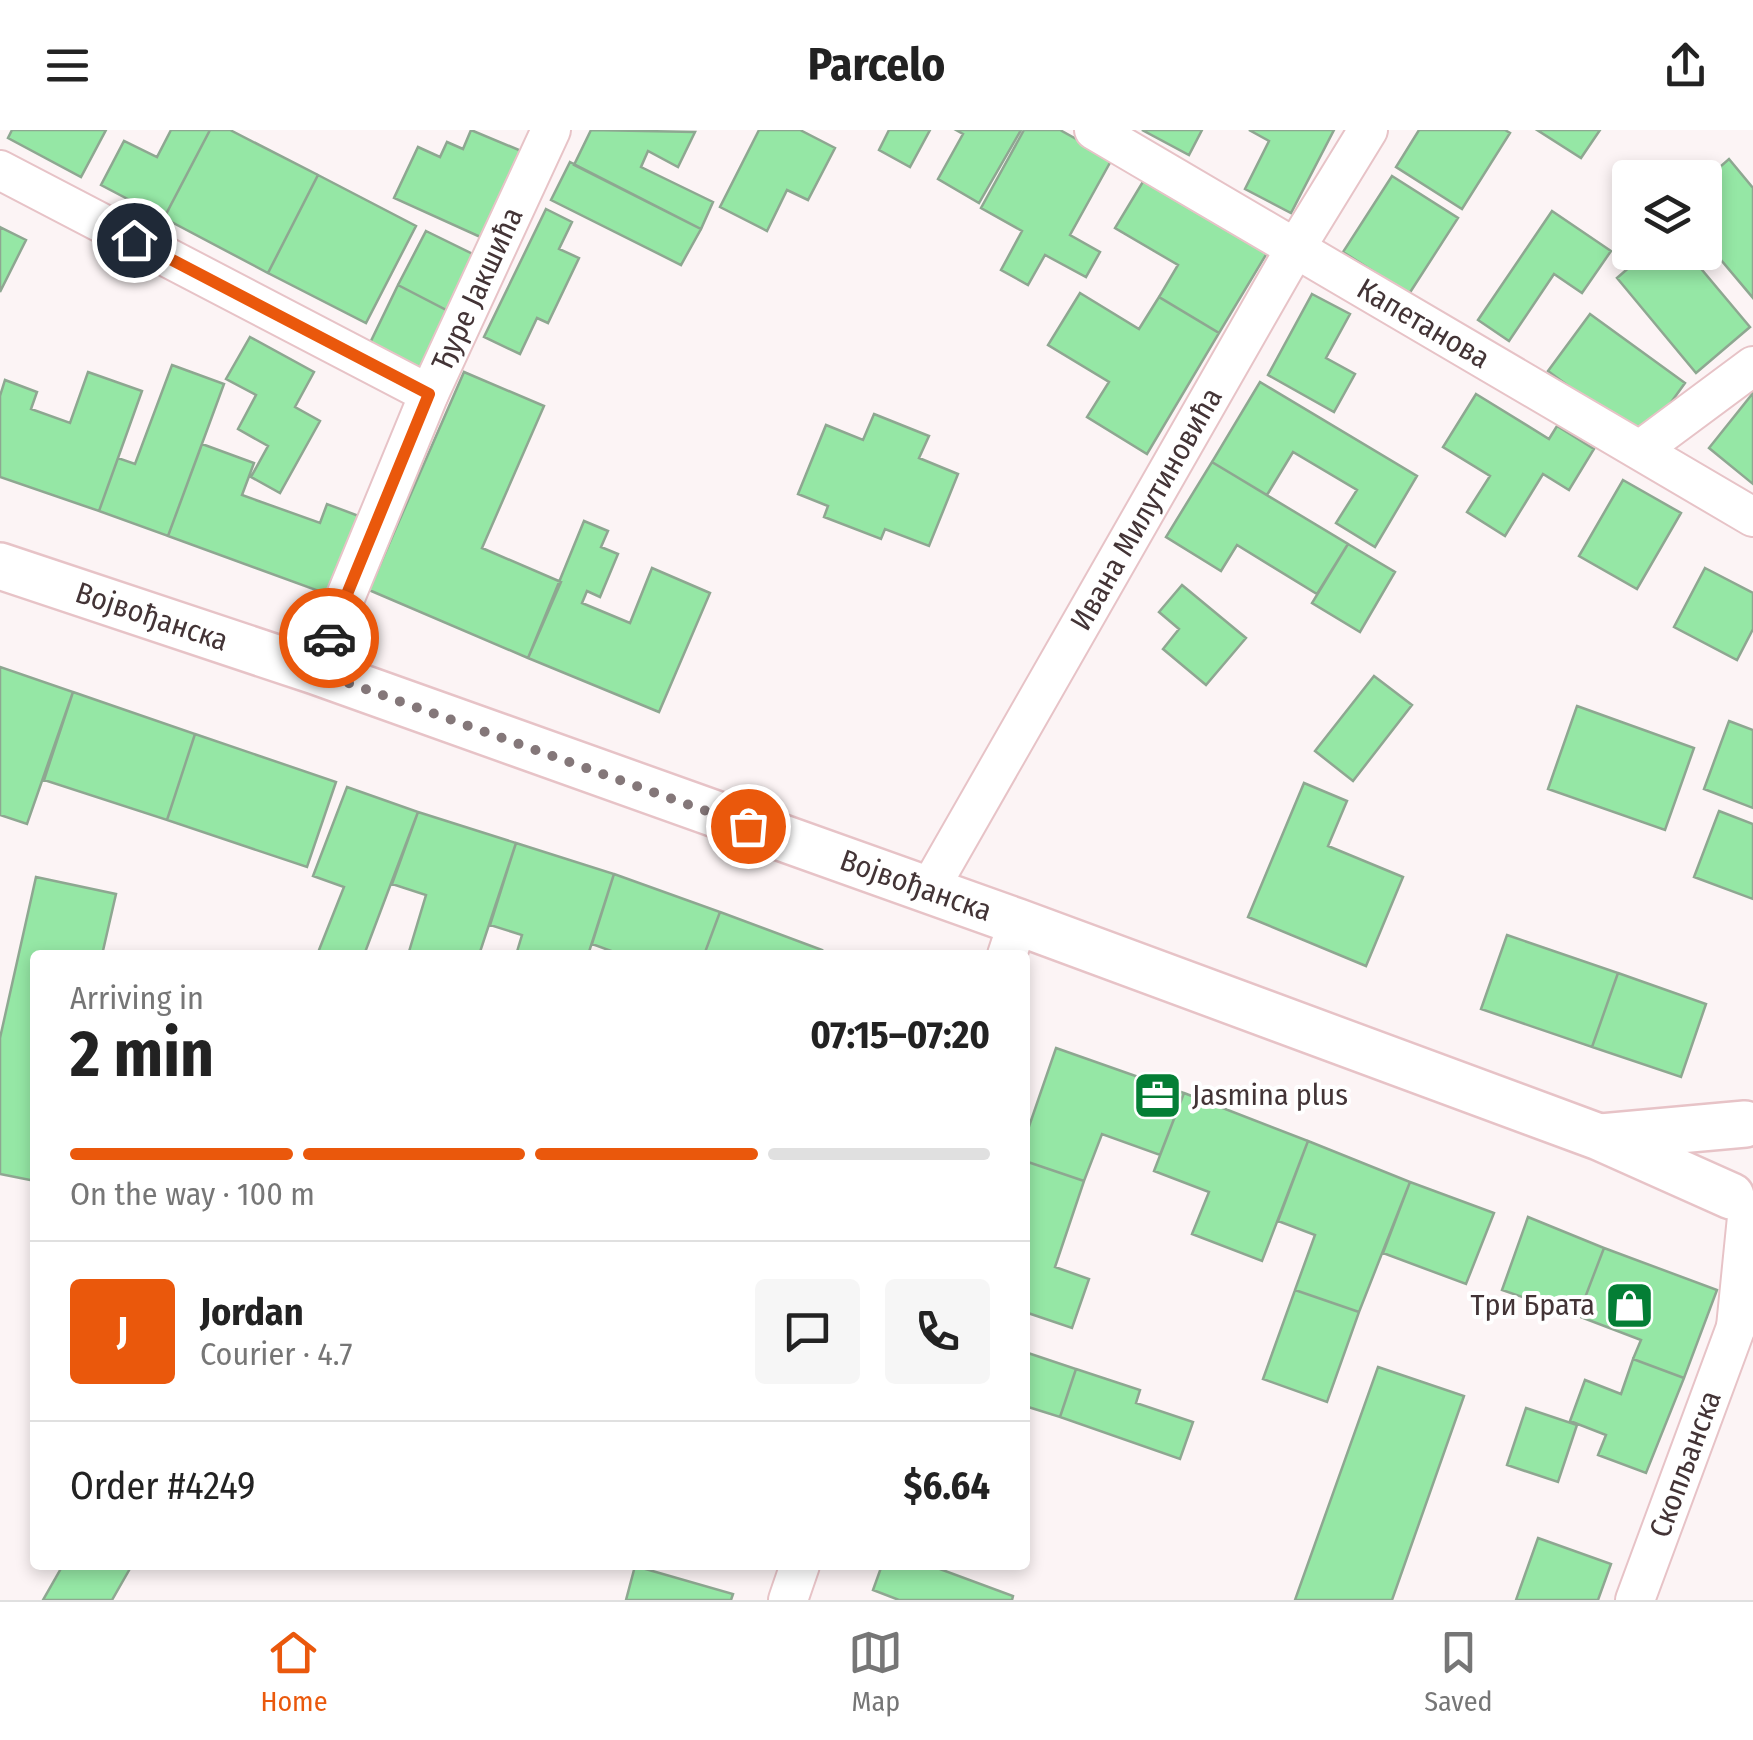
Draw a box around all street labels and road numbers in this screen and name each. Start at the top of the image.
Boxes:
street label: Ђуре Јакшића [424,202,531,377]
street label: Капетанова [1351,271,1496,376]
street label: Ивана Милутиновића [1063,381,1230,637]
street label: Војвођанска [71,574,233,659]
street label: Војвођанска [835,842,996,929]
street label: Скопљанска [1642,1386,1729,1542]

